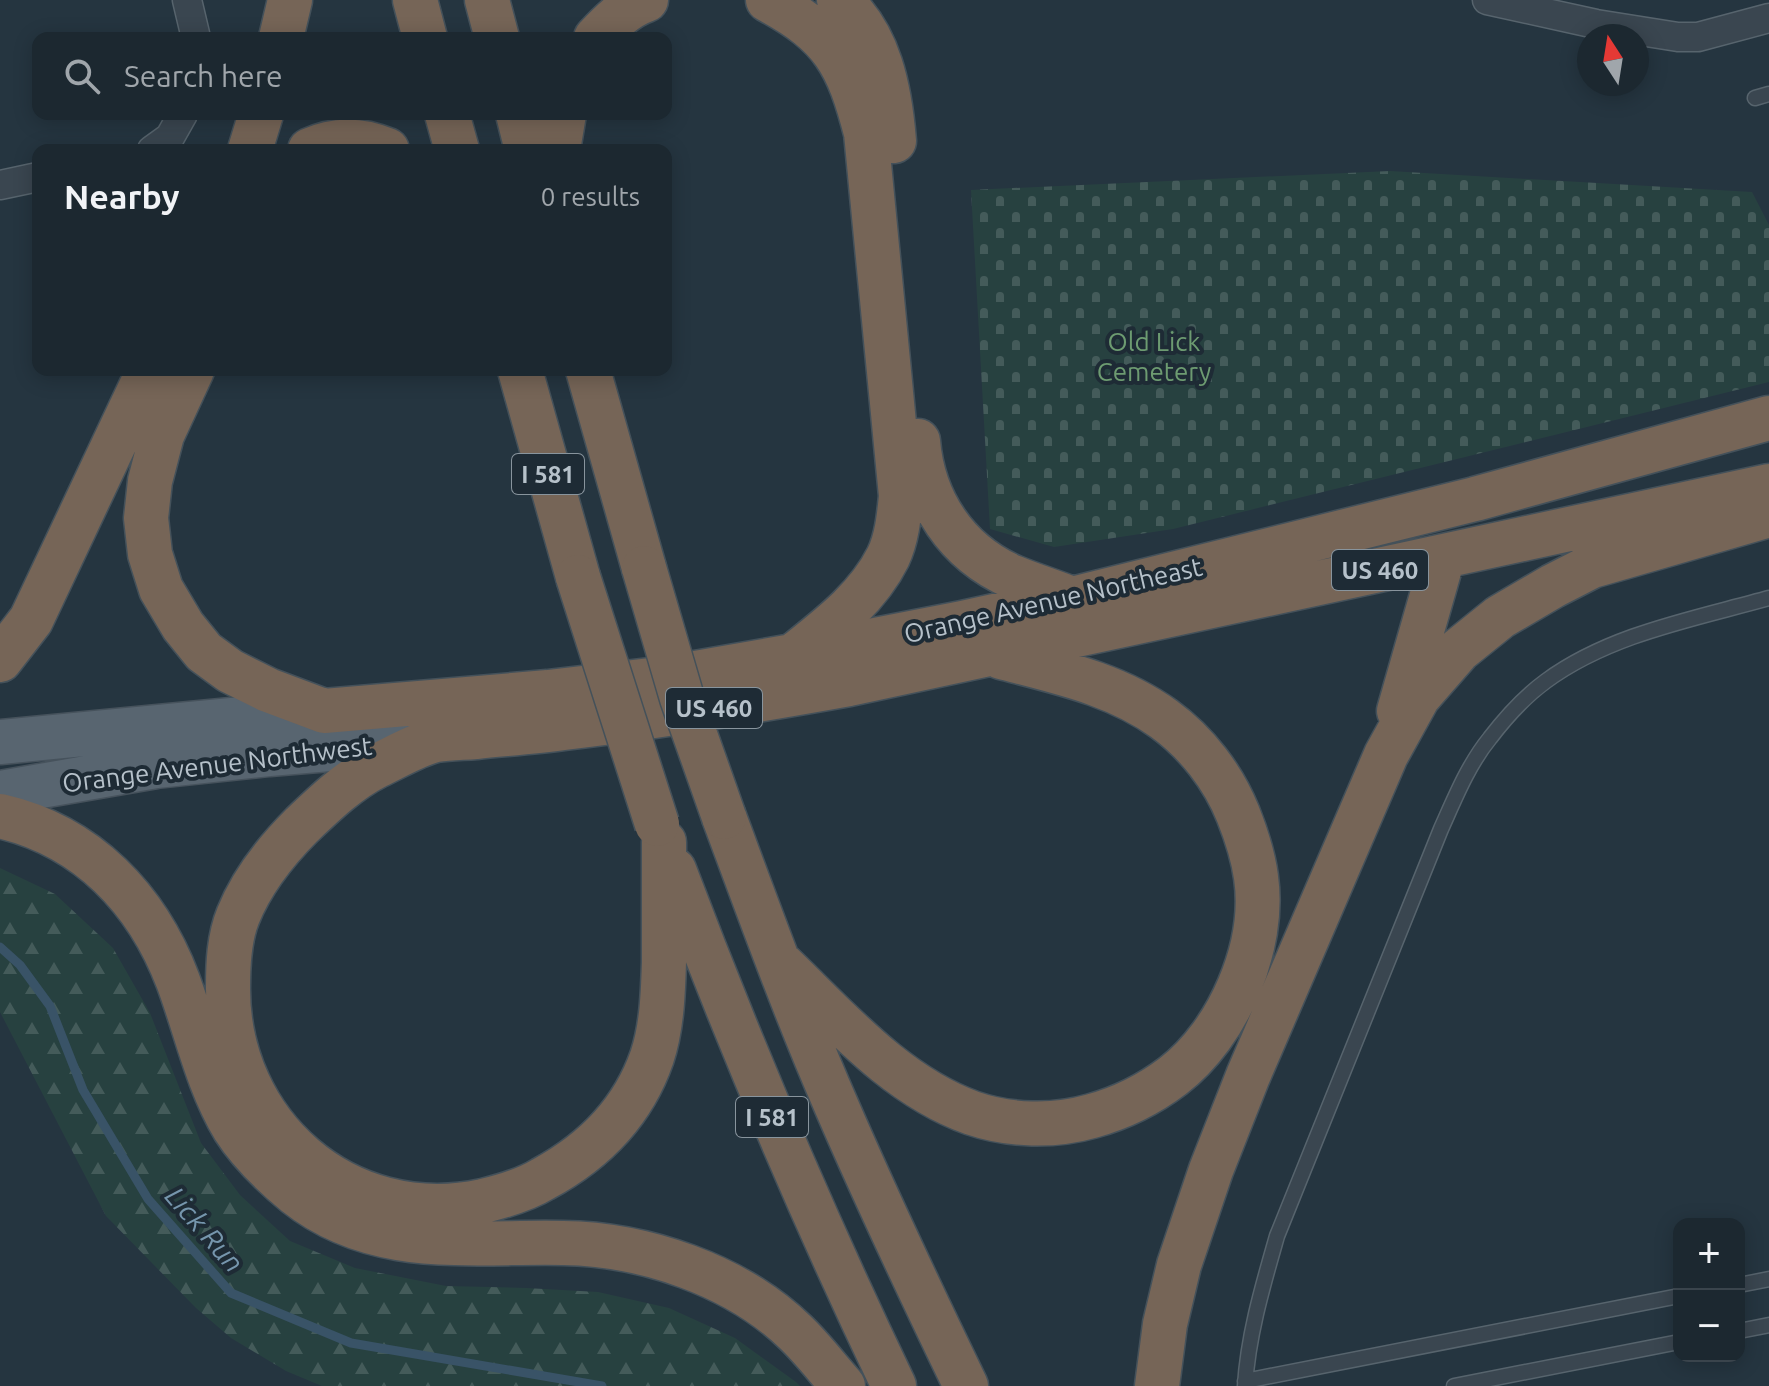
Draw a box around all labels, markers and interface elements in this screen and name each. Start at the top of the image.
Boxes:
north arrow [1577,24,1649,96]
search box [32,32,672,120]
icon: search [60,54,104,98]
text: Search here [124,59,283,93]
text: Nearby [64,177,179,215]
text: 0 results [541,182,640,211]
park label: Old Lick Cemetery [1097,327,1211,386]
road number: I 581 [512,454,584,494]
road number: US 460 [1332,550,1428,590]
street label: Orange Avenue Northeast [901,552,1205,648]
road number: US 460 [666,688,762,728]
street label: Orange Avenue Northwest [61,731,373,797]
road number: I 581 [736,1097,808,1137]
water label: Lick Run [160,1180,250,1278]
map controls [1673,1218,1745,1362]
button: + [1673,1218,1745,1290]
button: − [1673,1290,1745,1362]

